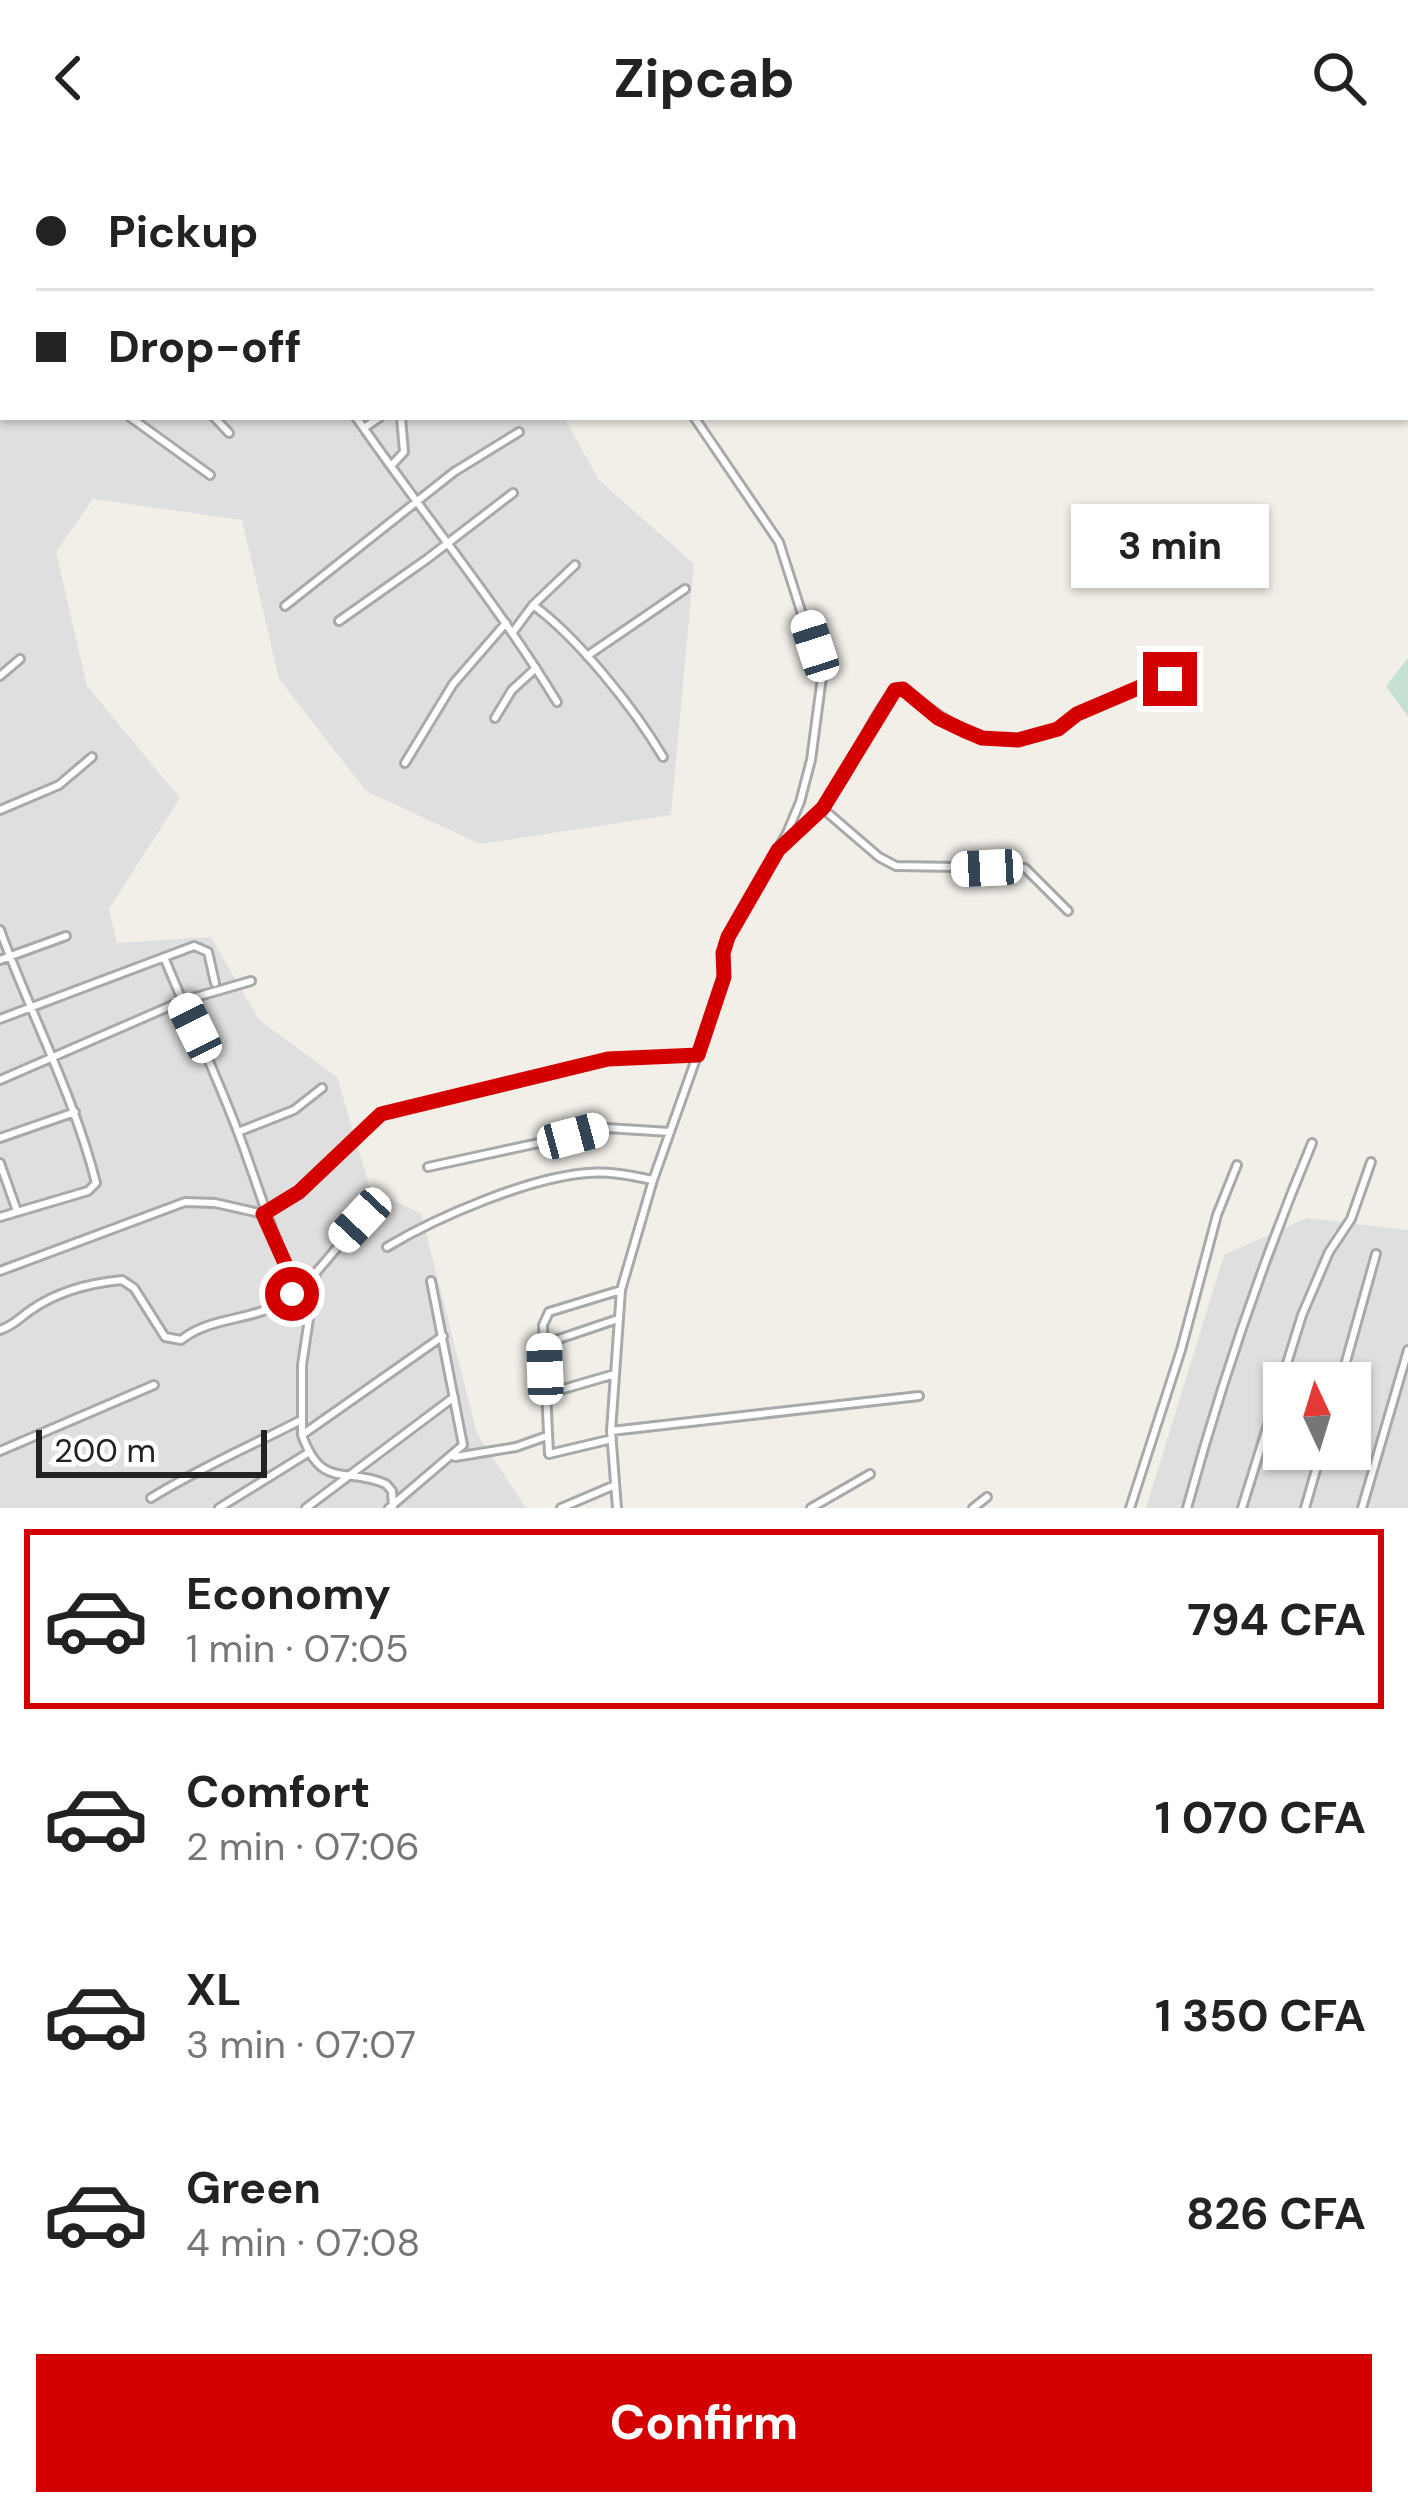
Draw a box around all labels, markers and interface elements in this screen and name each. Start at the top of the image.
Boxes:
text: Zipcab [613,43,795,114]
icon: back [36,45,102,111]
icon: search [1306,45,1372,111]
text: Pickup [108,202,258,261]
text: Drop-off [108,317,302,376]
callout: 3 min [1071,505,1269,589]
text: 3 min [1118,520,1222,571]
car [787,606,843,686]
route end [1143,652,1197,706]
car [950,848,1024,888]
car [163,988,227,1068]
car [534,1109,612,1163]
car [322,1181,398,1259]
route start [265,1267,319,1321]
car [526,1332,564,1406]
north arrow [1263,1362,1371,1470]
map controls [1263,1362,1371,1470]
scale bar [36,1424,267,1477]
text: 200 m [54,1429,156,1472]
text: Economy [186,1564,391,1623]
icon: car [42,1565,150,1673]
text: 794 CFA [1187,1590,1366,1649]
text: 1 min · 07:05 [186,1623,409,1674]
text: Comfort [186,1762,370,1821]
icon: car [42,1763,150,1871]
text: 1 070 CFA [1155,1788,1366,1847]
text: 2 min · 07:06 [186,1821,420,1872]
text: XL [186,1960,241,2019]
icon: car [42,1961,150,2069]
text: 1 350 CFA [1155,1986,1366,2045]
text: 3 min · 07:07 [186,2019,416,2070]
text: Green [186,2158,321,2217]
icon: car [42,2159,150,2267]
text: 826 CFA [1186,2184,1366,2243]
text: 4 min · 07:08 [186,2217,420,2268]
button: Confirm [36,2354,1372,2492]

